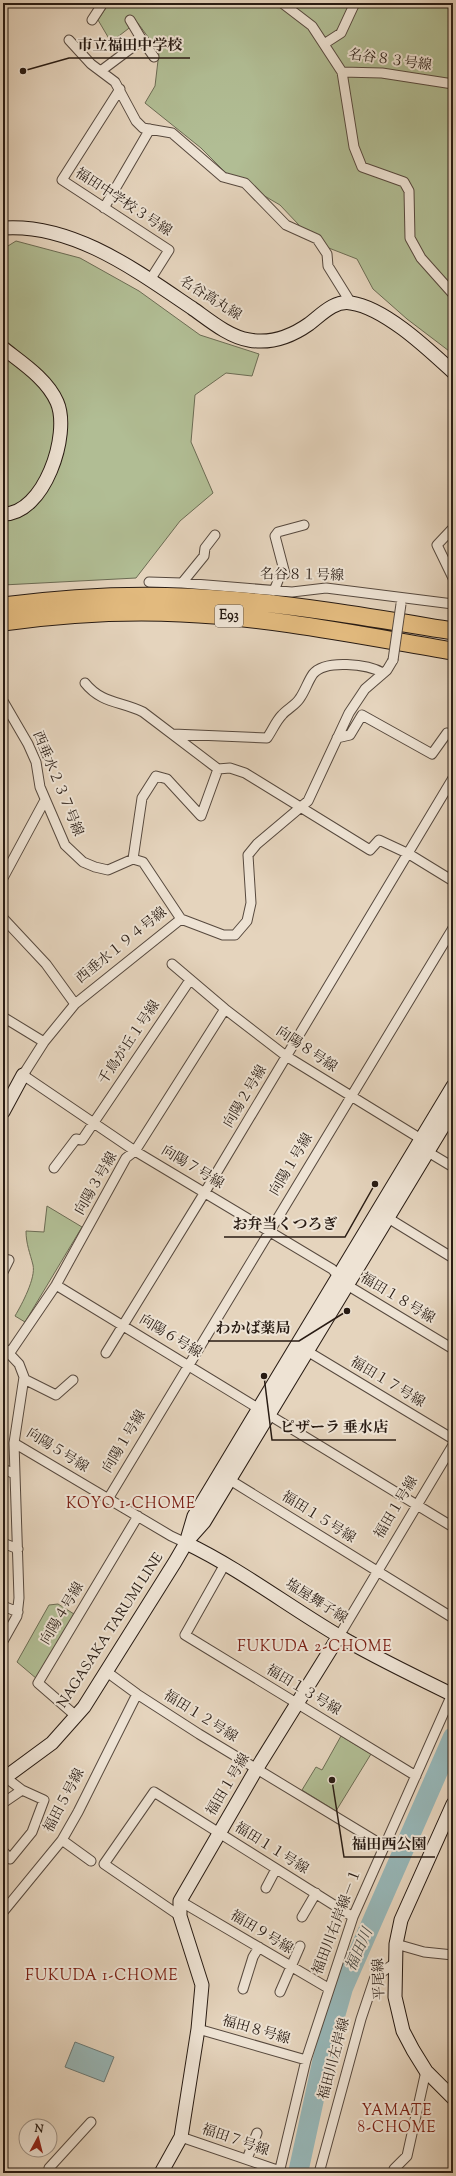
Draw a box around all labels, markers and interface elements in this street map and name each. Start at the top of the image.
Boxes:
callout: 市立福田中学校 [69,31,190,58]
text: 市立福田中学校 [77,36,183,57]
street label: 名谷８３号線 [347,45,433,77]
street label: 福田中学校３号線 [71,164,175,242]
street label: 名谷高丸線 [175,272,245,326]
street label: 名谷８１号線 [260,565,344,587]
road number: E93 [215,605,243,627]
street label: 西垂水２３７号線 [27,728,87,840]
street label: 西垂水１９４号線 [72,903,172,989]
street label: 千鳥が丘１号線 [94,997,166,1089]
street label: 向陽８号線 [271,1022,341,1078]
street label: 向陽２号線 [219,1062,273,1132]
street label: 向陽１号線 [265,1130,319,1200]
street label: 向陽７号線 [157,1141,227,1195]
street label: 向陽３号線 [71,1149,123,1219]
callout: お弁当くつろぎ [224,1210,345,1237]
text: お弁当くつろぎ [232,1215,338,1236]
street label: 福田１８号線 [356,1269,438,1329]
street label: 向陽６号線 [135,1310,205,1364]
callout: わかば薬局 [208,1314,299,1341]
text: わかば薬局 [215,1319,291,1340]
street label: 福田１７号線 [346,1353,428,1413]
street label: 向陽１号線 [98,1407,152,1477]
callout: ピザーラ 垂水店 [272,1413,396,1440]
text: ピザーラ 垂水店 [280,1418,388,1439]
street label: 向陽５号線 [22,1424,92,1478]
street label: 福田１号線 [370,1473,424,1543]
street label: 福田１５号線 [277,1487,359,1549]
district label: KOYO 1-CHOME [66,1494,196,1515]
street label: NAGASAKA TARUMI LINE [53,1549,169,1713]
street label: 塩屋舞子線 [281,1575,351,1629]
street label: 向陽４号線 [36,1579,90,1649]
district label: FUKUDA 2-CHOME [237,1637,393,1658]
street label: 福田１３号線 [262,1661,344,1721]
street label: 福田１２号線 [159,1686,241,1748]
street label: 福田１号線 [202,1750,256,1820]
street label: 福田５号線 [40,1765,90,1837]
street label: 福田１１号線 [230,1818,312,1880]
callout: 福田西公園 [344,1830,435,1857]
text: 福田西公園 [351,1835,427,1856]
street label: 福田川右岸線－１ [310,1867,366,1977]
street label: 福田９号線 [226,1906,296,1960]
water label: 福田川 [343,1926,377,1974]
street label: 平尾線 [369,1958,391,2000]
district label: FUKUDA 1-CHOME [25,1966,179,1987]
street label: 福田８号線 [220,2012,292,2050]
street label: 福田川左岸線 [314,2016,356,2102]
district label: YAMATE 8-CHOME [358,2101,437,2139]
north arrow [18,2118,58,2158]
text: N [33,2120,45,2138]
street label: 福田７号線 [199,2120,271,2162]

